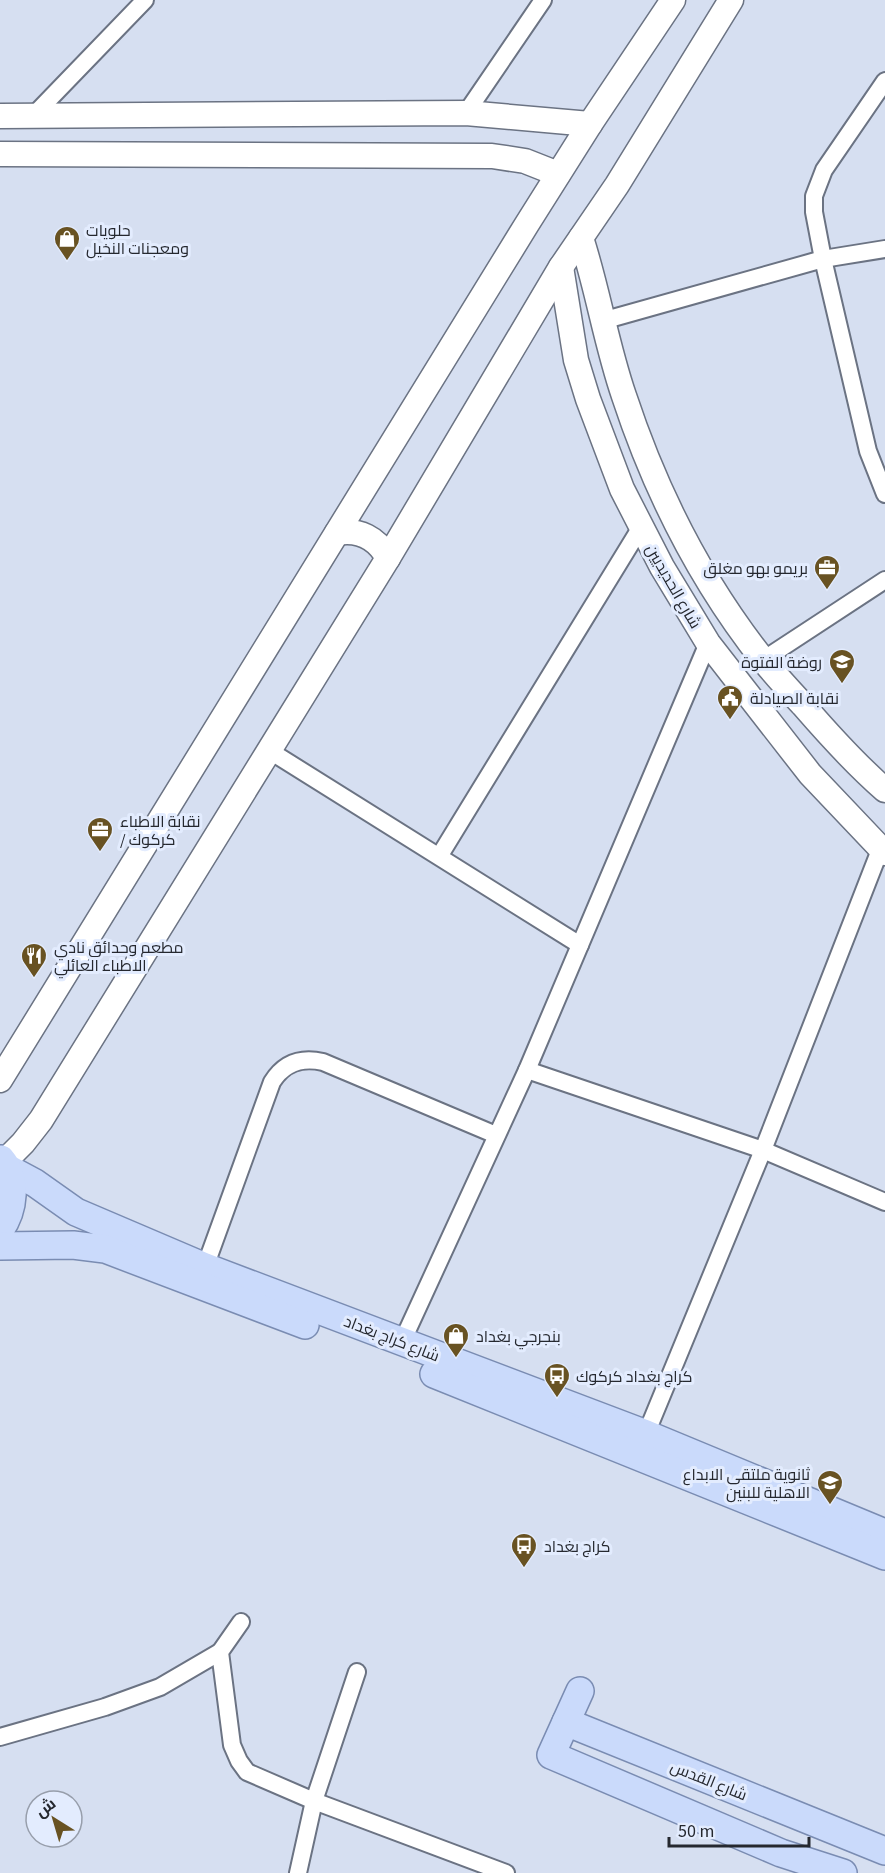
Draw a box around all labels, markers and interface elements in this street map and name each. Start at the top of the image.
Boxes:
place label: حلويات ومعجنات النخيل [86,220,189,260]
shop icon: حلويات ومعجنات النخيل [52,224,82,262]
street label: شارع الحديديين [640,540,706,633]
office icon: بريمو بهو مغلق [812,553,842,591]
place label: بريمو بهو مغلق [703,558,808,580]
school or university icon: روضة الفتوة [827,647,857,685]
place label: روضة الفتوة [741,652,822,674]
public building icon: نقابة الصيادلة [715,683,745,721]
place label: نقابة الصيادلة [750,688,839,710]
place label: نقابة الاطباء / كركوك [120,811,201,851]
office icon: نقابة الاطباء / كركوك [85,815,115,853]
place label: مطعم وحدائق نادي الاطباء العائلي [54,937,184,979]
restaurant icon: مطعم وحدائق نادي الاطباء العائلي [19,941,49,979]
street label: شارع كراج بغداد [341,1311,443,1367]
shop icon: بنجرجي بغداد [441,1321,471,1359]
place label: بنجرجي بغداد [476,1326,561,1350]
bus stop icon: كراج بغداد كركوك [542,1361,572,1399]
place label: كراج بغداد كركوك [576,1366,692,1388]
place label: ثانوية ملتقى الابداع الاهلية للبنين [683,1464,811,1504]
school or university icon: ثانوية ملتقى الابداع الاهلية للبنين [815,1468,845,1506]
bus stop icon: كراج بغداد [509,1531,539,1569]
place label: كراج بغداد [544,1536,611,1558]
street label: شارع القدس [667,1756,750,1806]
north arrow [24,1789,84,1849]
text: ش [31,1793,60,1823]
scale bar [669,1810,808,1848]
text: 50 m [678,1819,714,1844]

